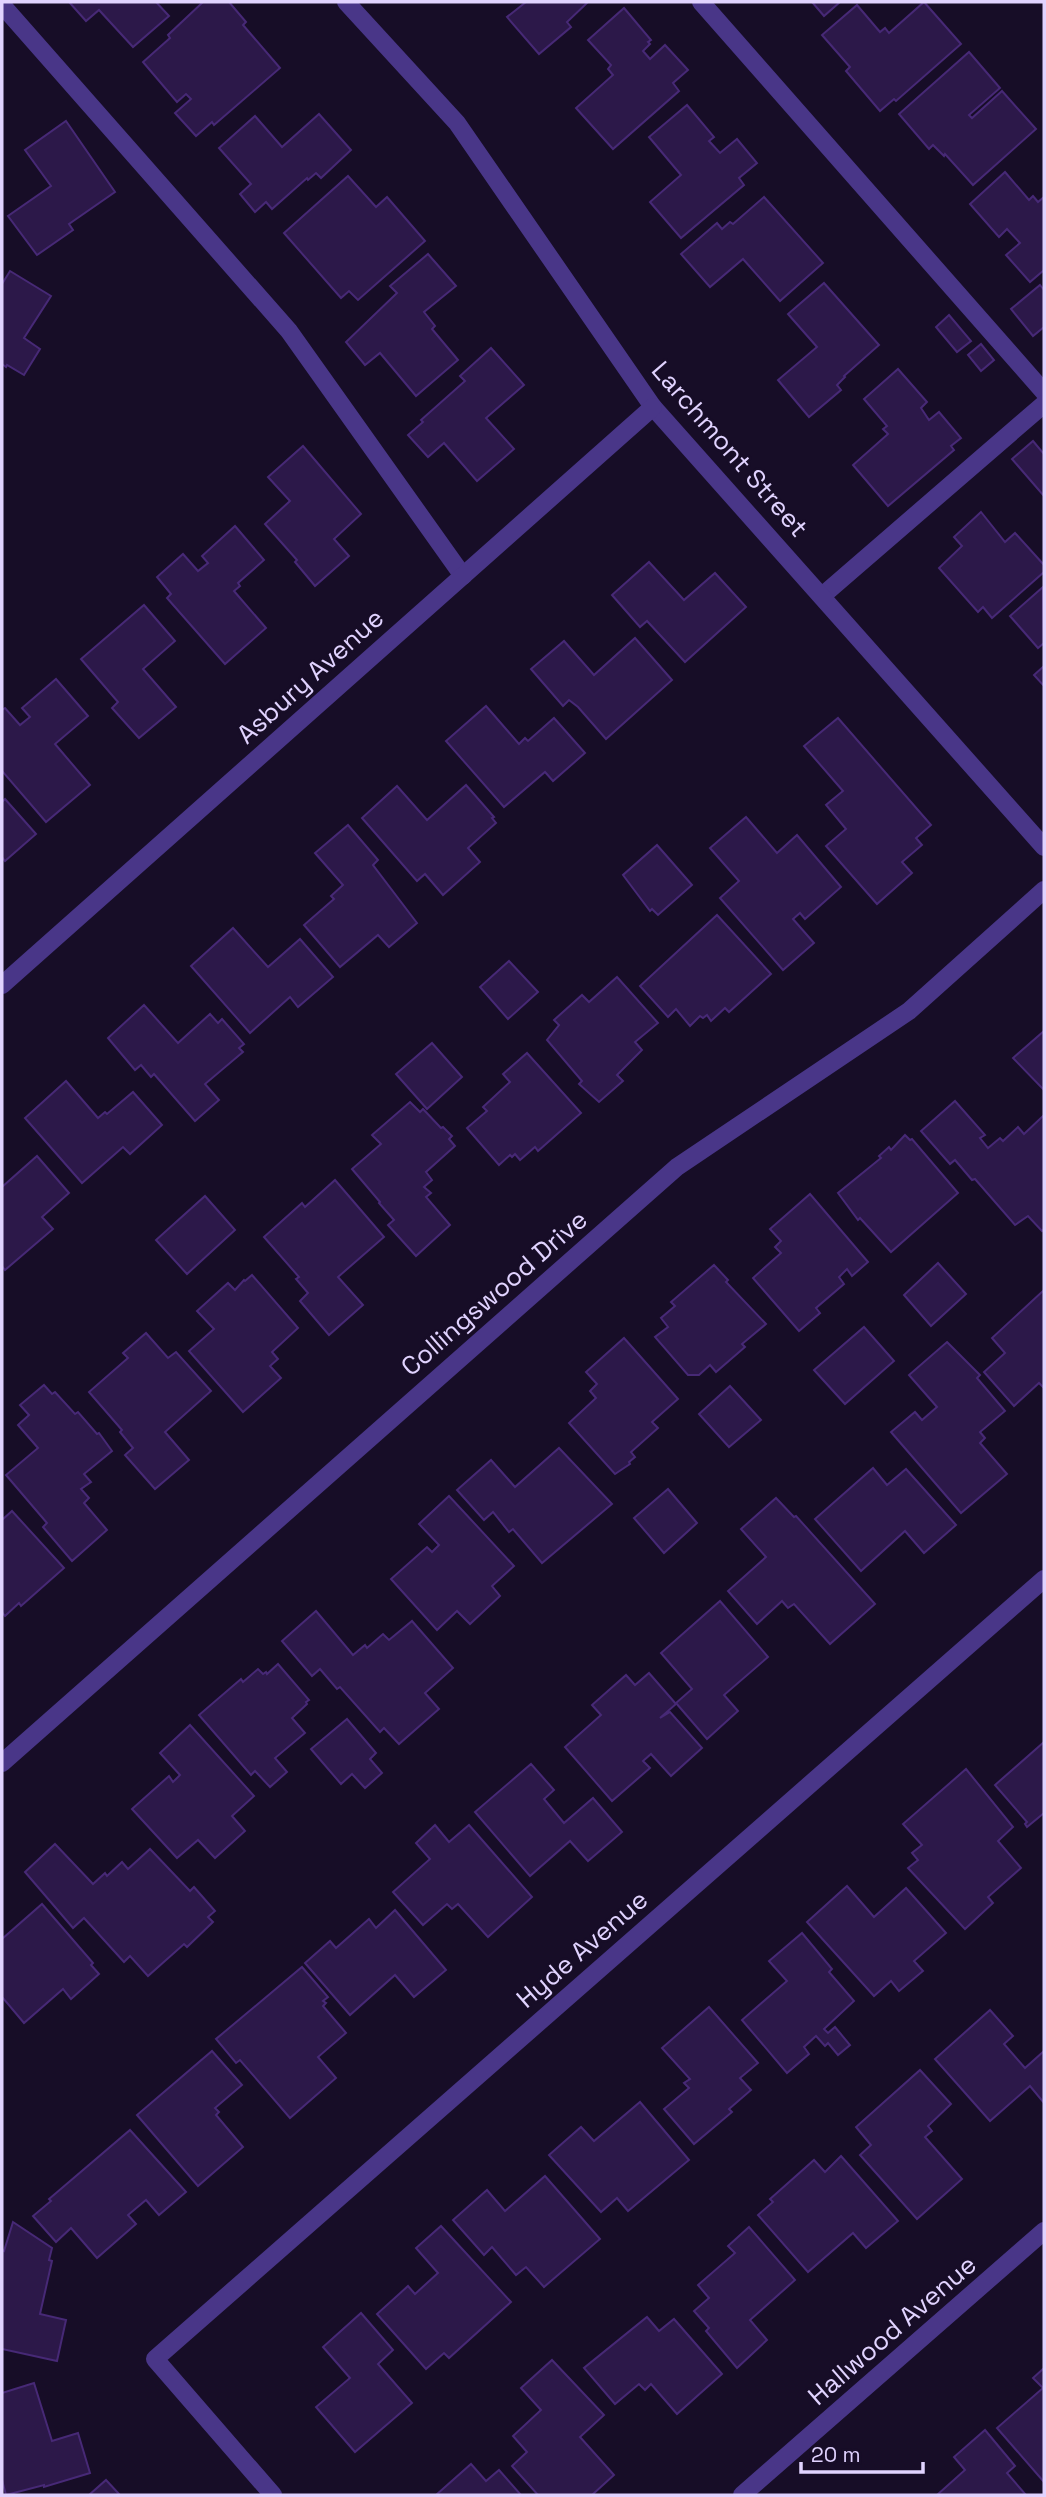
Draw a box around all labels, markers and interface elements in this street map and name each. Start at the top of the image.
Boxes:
street label: Larchmont Street [644,354,816,544]
street label: Asbury Avenue [229,601,391,751]
street label: Collingswood Drive [394,1203,594,1383]
street label: Hyde Avenue [509,1883,655,2015]
street label: Hallwood Avenue [801,2248,983,2412]
scale bar [801,2430,923,2474]
text: 20 m [811,2441,861,2468]

